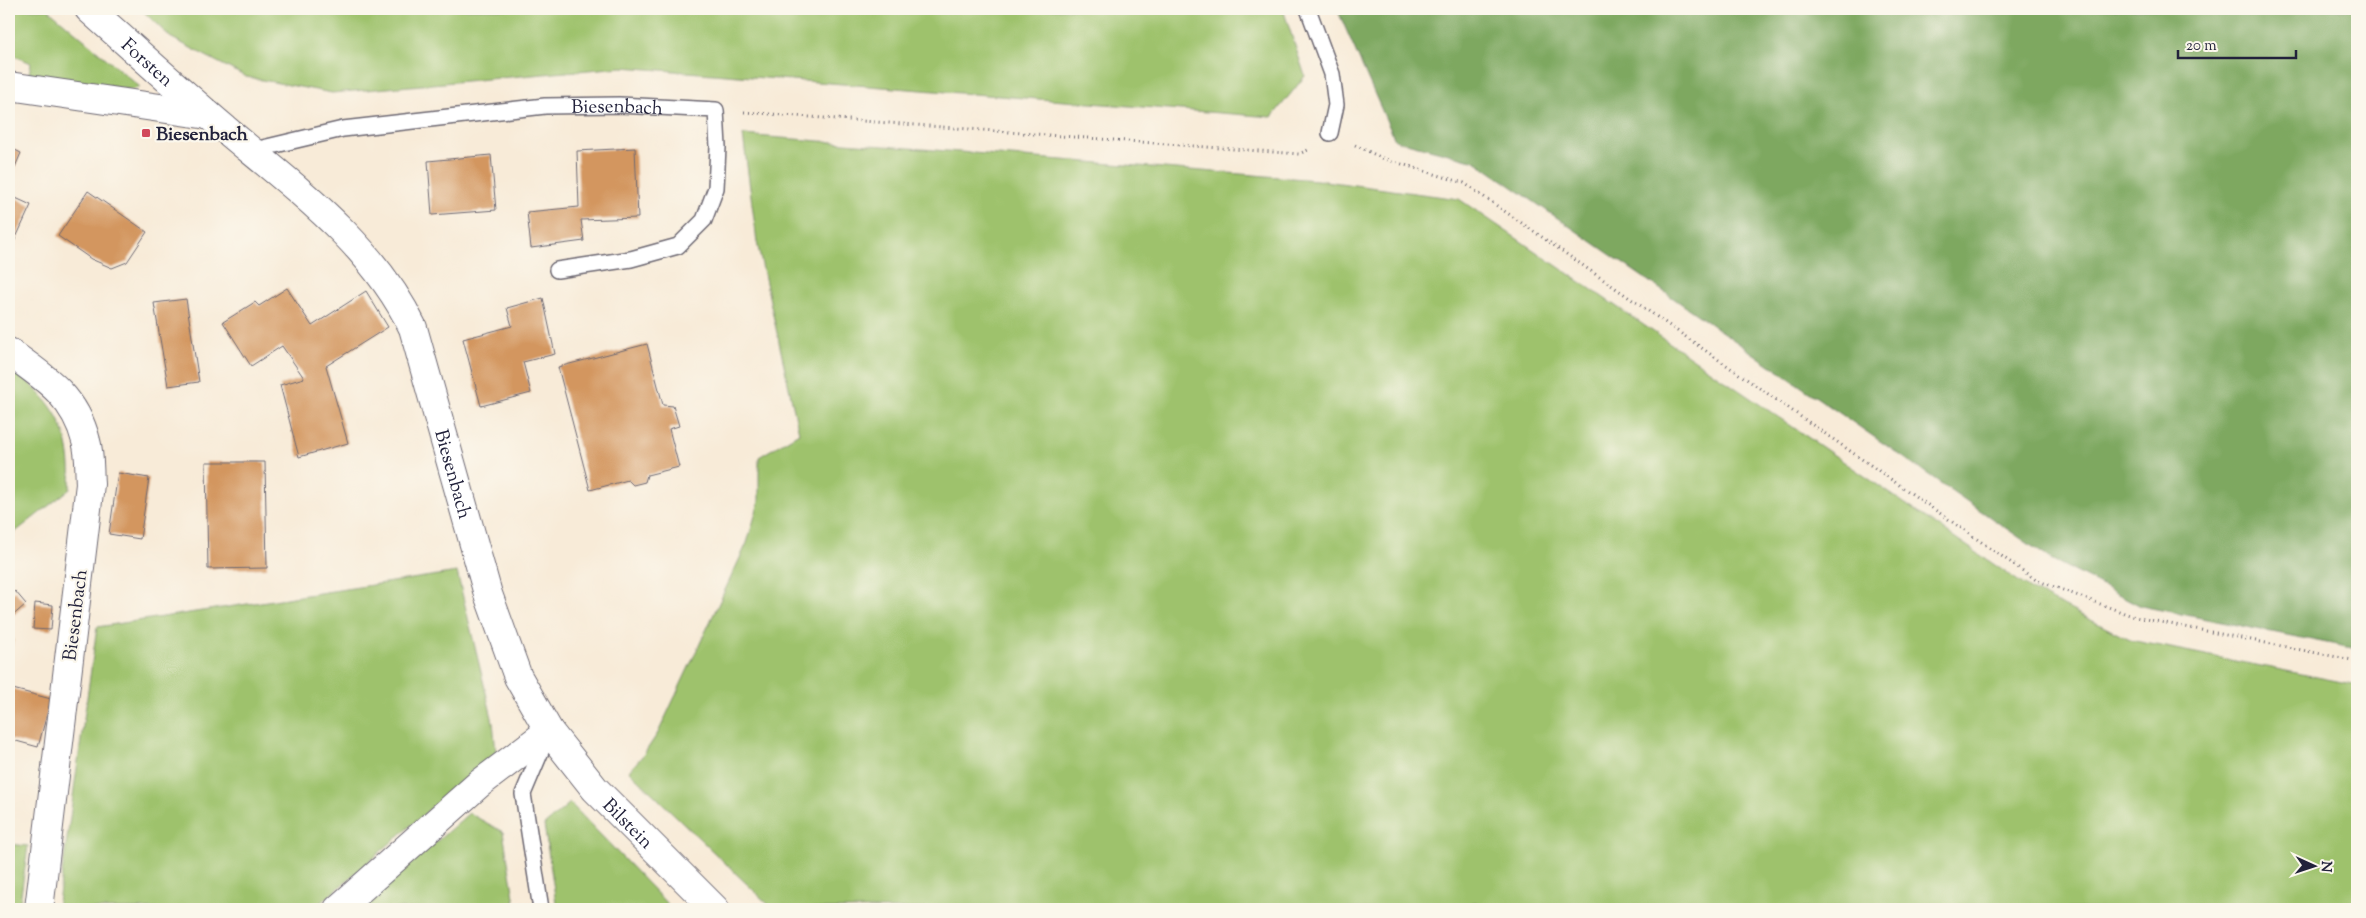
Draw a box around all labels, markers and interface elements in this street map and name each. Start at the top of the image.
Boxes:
scale bar [2178,28,2296,60]
street label: Forsten [114,33,178,94]
text: 20 m [2186,36,2217,57]
street label: Biesenbach [571,94,664,123]
place label: Biesenbach [156,122,249,149]
marker: Biesenbach [140,127,152,139]
street label: Biesenbach [426,427,477,523]
street label: Biesenbach [57,568,95,663]
street label: Bilstein [595,793,658,856]
north arrow [2288,840,2338,890]
text: N [2315,860,2335,873]

